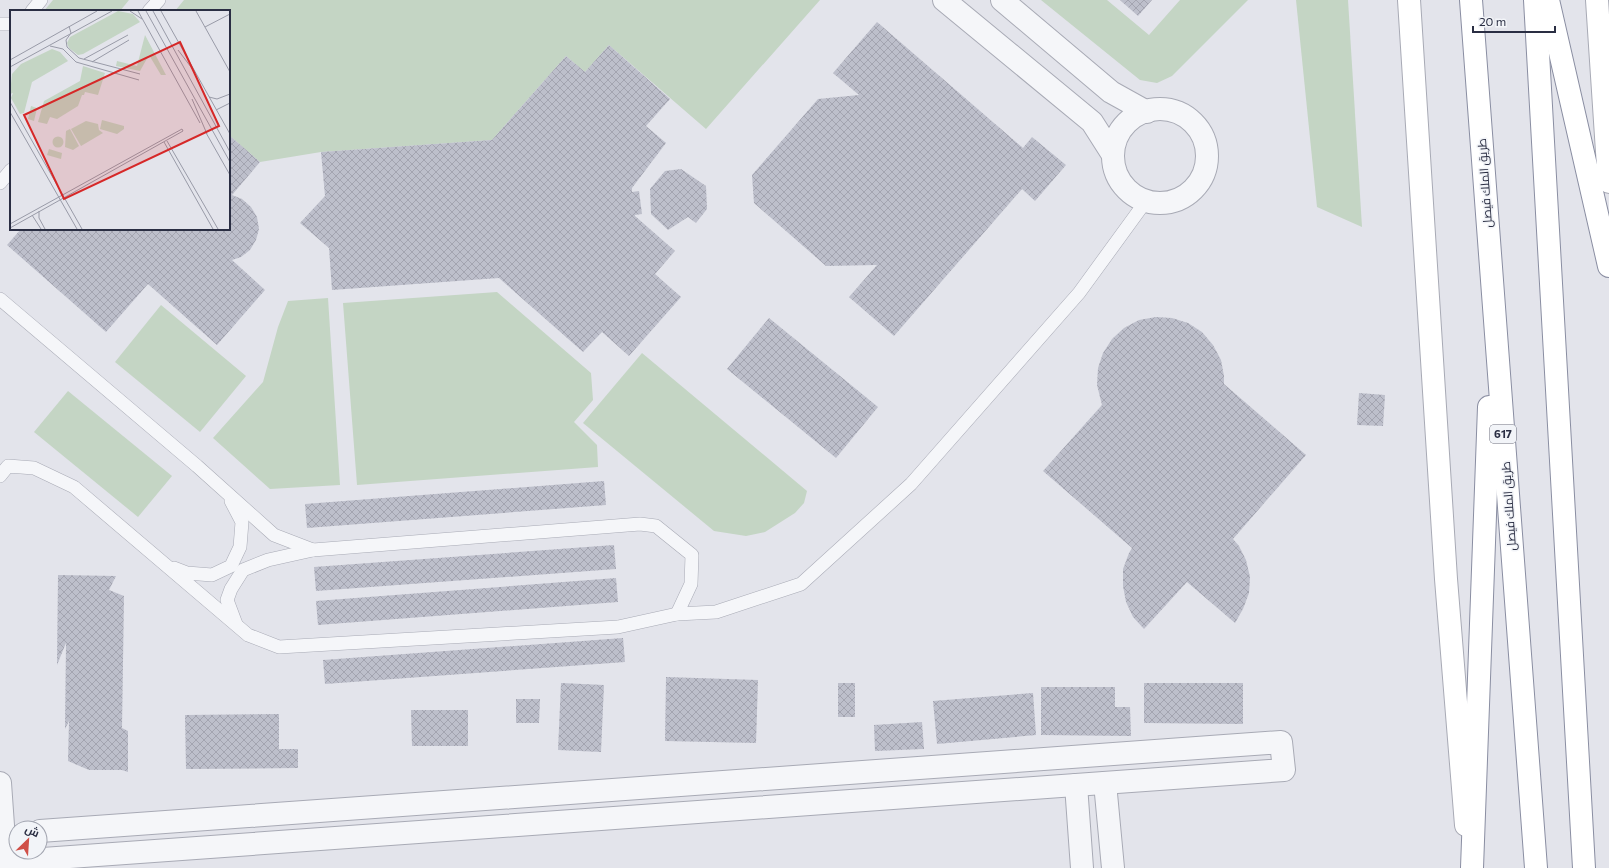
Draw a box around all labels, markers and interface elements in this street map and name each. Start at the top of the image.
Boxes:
scale bar [1473,8,1555,34]
inset map [10,10,230,230]
text: 20 m [1479,14,1506,28]
street label: طريق الملك فيصل [1474,138,1495,228]
road number: 617 [1490,425,1516,443]
street label: طريق الملك فيصل [1498,461,1519,551]
north arrow [8,820,48,860]
text: ش [23,822,42,840]

